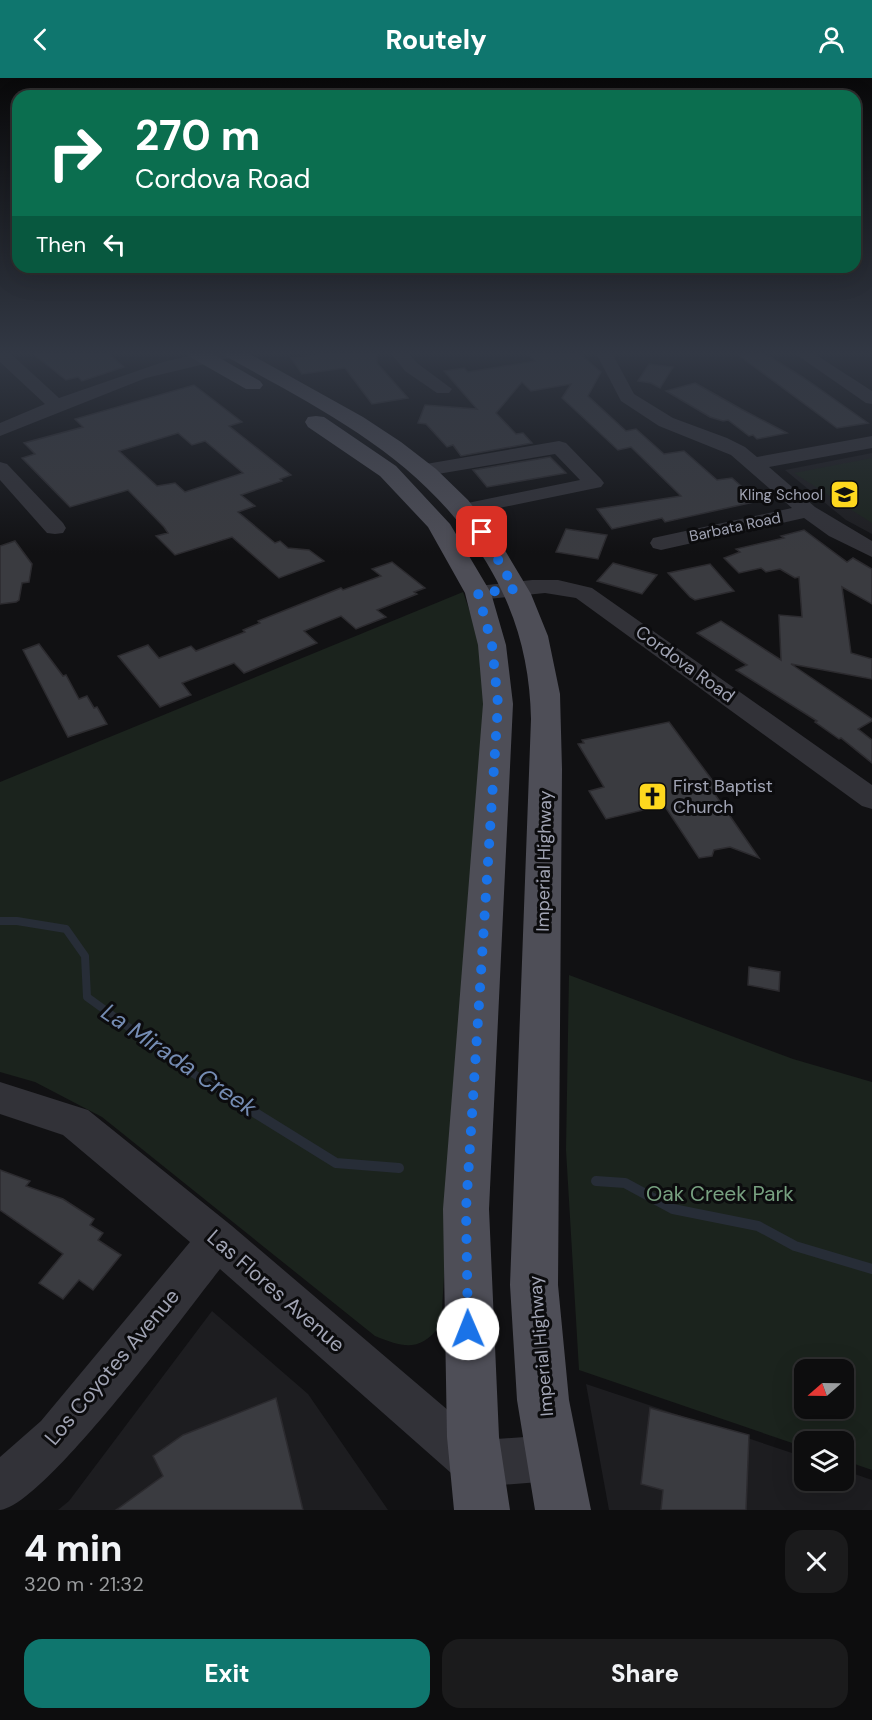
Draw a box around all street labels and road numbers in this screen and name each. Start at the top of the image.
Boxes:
street label: Barbata Road [687,508,783,546]
street label: Cordova Road [631,620,739,708]
street label: Imperial Highway [531,790,557,932]
street label: Las Flores Avenue [201,1223,351,1359]
street label: Imperial Highway [523,1275,559,1417]
street label: Los Coyotes Avenue [38,1283,186,1451]

